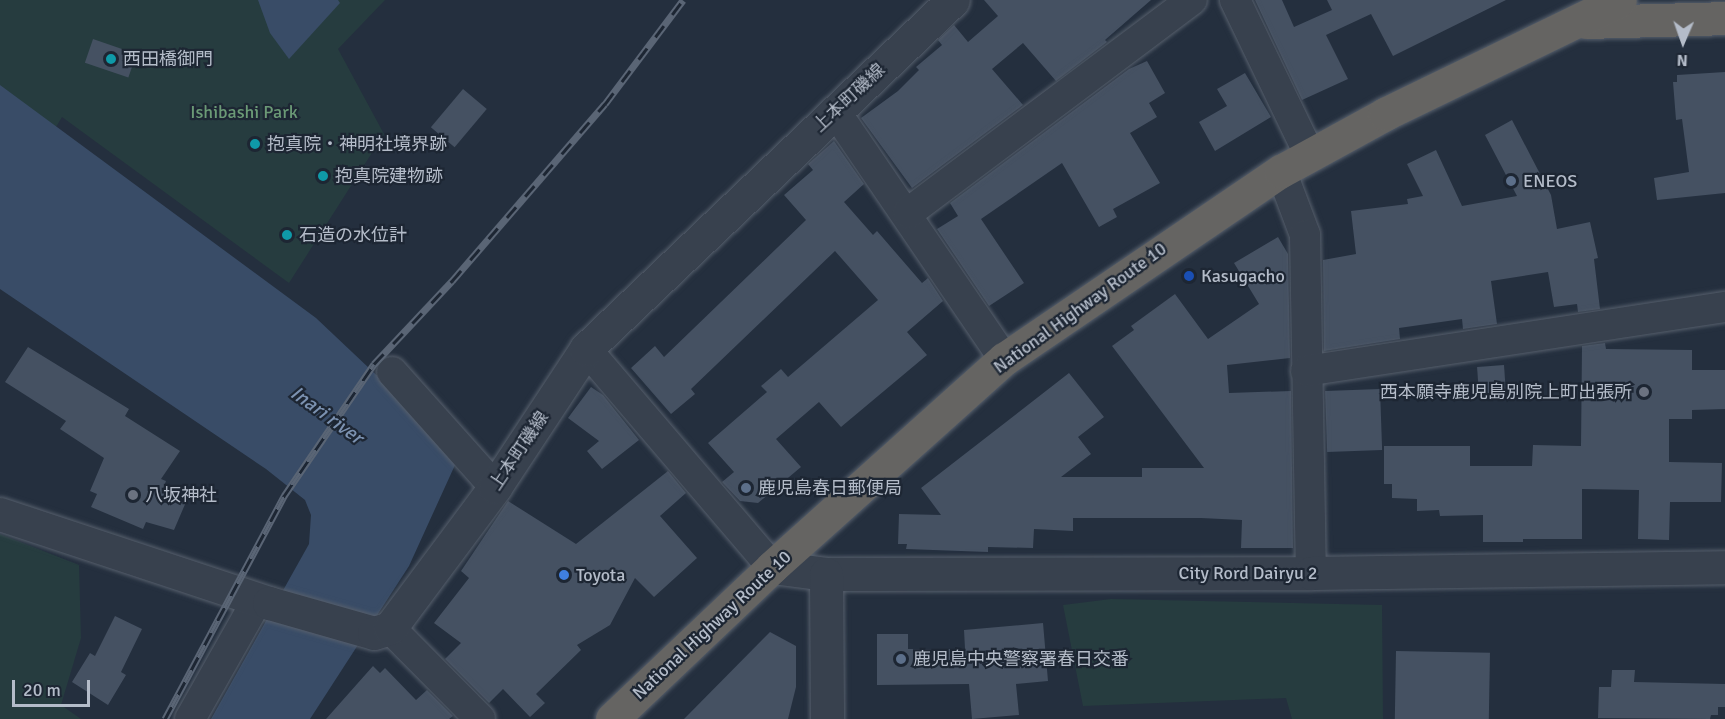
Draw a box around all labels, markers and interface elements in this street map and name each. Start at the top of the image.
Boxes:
north arrow [1653,12,1713,72]
place label: 西田橋御門 [123,48,213,70]
text: N [1676,50,1688,70]
marker: 西田橋御門 [104,52,118,66]
street label: 上本町磯線 [809,59,889,137]
park label: Ishibashi Park [190,101,298,123]
place label: 抱真院・神明社境界跡 [267,133,447,155]
marker: 抱真院・神明社境界跡 [248,137,262,151]
place label: 抱真院建物跡 [335,165,443,187]
marker: 抱真院建物跡 [316,169,330,183]
place label: ENEOS [1523,170,1577,192]
marker: ENEOS [1504,174,1518,188]
place label: 石造の水位計 [299,224,407,246]
marker: 石造の水位計 [280,228,294,242]
street label: National Highway Route 10 [989,238,1171,378]
place label: Kasugacho [1201,265,1285,287]
marker: Kasugacho [1182,269,1196,283]
water label: Inari river [286,381,368,449]
place label: 西本願寺鹿児島別院上町出張所 [1380,381,1632,403]
marker: 西本願寺鹿児島別院上町出張所 [1637,385,1651,399]
street label: 上本町磯線 [485,408,553,494]
place label: 鹿児島春日郵便局 [758,477,902,499]
marker: 鹿児島春日郵便局 [739,481,753,495]
place label: 八坂神社 [145,484,217,506]
marker: 八坂神社 [126,488,140,502]
street label: National Highway Route 10 [628,546,796,704]
street label: City Rord Dairyu 2 [1179,562,1317,584]
place label: Toyota [576,564,625,586]
marker: Toyota [557,568,571,582]
place label: 鹿児島中央警察署春日交番 [913,648,1129,670]
marker: 鹿児島中央警察署春日交番 [894,652,908,666]
scale bar [15,668,93,706]
text: 20 m [23,679,61,701]

